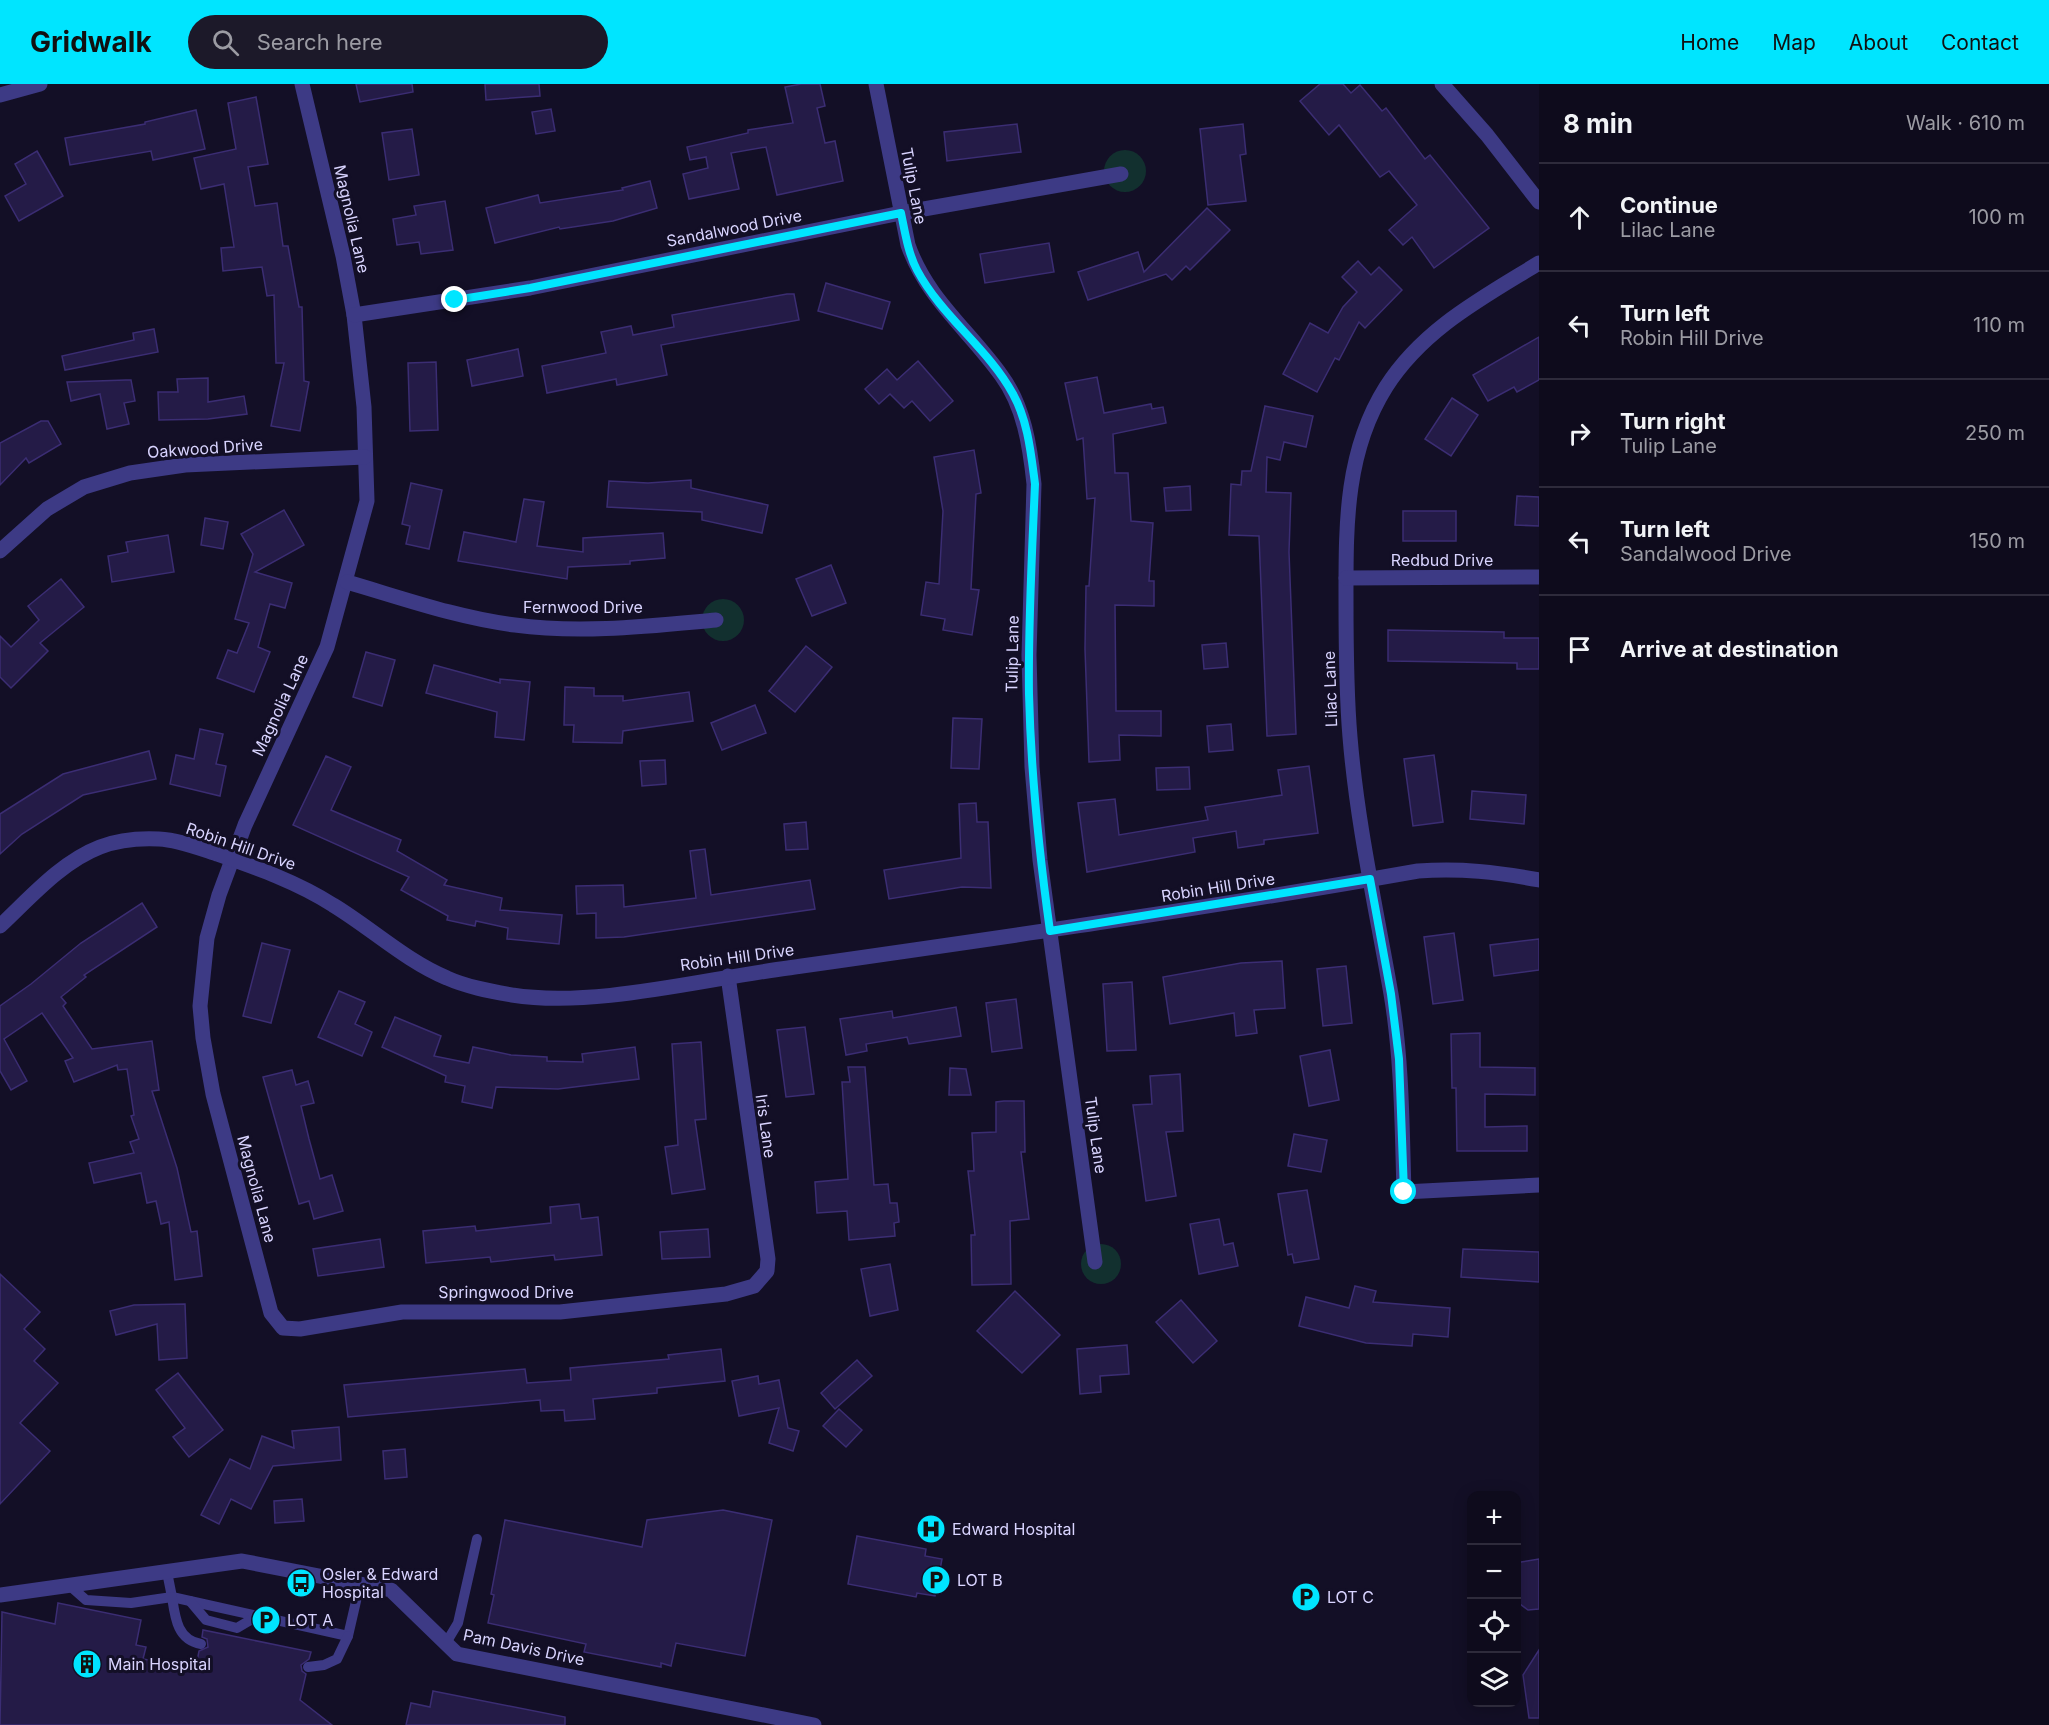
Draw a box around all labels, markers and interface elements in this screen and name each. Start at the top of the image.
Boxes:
search box [188,15,608,69]
text: Gridwalk [30,25,152,59]
icon: search [209,26,242,59]
text: Search here [257,29,382,55]
text: Home [1680,30,1739,55]
text: Map [1772,30,1816,55]
text: About [1849,30,1908,55]
text: Contact [1941,30,2019,55]
text: 8 min [1563,108,1633,139]
text: Walk · 610 m [1906,111,2025,135]
street label: Tulip Lane [897,146,931,226]
street label: Magnolia Lane [330,163,374,275]
text: Continue [1620,192,1718,218]
icon: ahead [1563,201,1596,234]
street label: Sandalwood Drive [665,205,803,251]
text: 100 m [1968,205,2025,229]
text: Lilac Lane [1620,218,1715,242]
route end [441,286,467,312]
text: Turn left [1620,300,1710,326]
icon: left [1563,309,1596,342]
text: 110 m [1973,313,2025,337]
text: Robin Hill Drive [1620,326,1764,350]
text: Turn right [1620,408,1726,434]
icon: right [1563,417,1596,450]
text: 250 m [1965,421,2025,445]
street label: Oakwood Drive [146,434,264,462]
text: Tulip Lane [1620,434,1717,458]
text: Turn left [1620,516,1710,542]
icon: left [1563,525,1596,558]
text: 150 m [1969,529,2025,553]
text: Sandalwood Drive [1620,542,1792,566]
street label: Redbud Drive [1391,550,1493,570]
street label: Fernwood Drive [523,597,643,617]
street label: Tulip Lane [1001,615,1023,693]
icon: arrive [1563,633,1596,666]
text: Arrive at destination [1620,636,1839,662]
street label: Magnolia Lane [248,651,312,759]
street label: Lilac Lane [1319,651,1341,727]
street label: Robin Hill Drive [183,818,299,874]
street label: Robin Hill Drive [1160,868,1276,906]
street label: Robin Hill Drive [679,939,795,975]
street label: Iris Lane [752,1093,780,1159]
street label: Tulip Lane [1081,1095,1111,1175]
street label: Magnolia Lane [233,1133,281,1245]
route start [1390,1178,1416,1204]
street label: Springwood Drive [438,1282,574,1302]
map controls [1467,1491,1521,1707]
button: + [1467,1491,1521,1545]
hospital icon: Edward Hospital [915,1513,947,1545]
place label: Edward Hospital [952,1519,1075,1539]
button: − [1467,1545,1521,1599]
place label: Osler & Edward Hospital [322,1564,438,1602]
parking icon: LOT B [920,1564,952,1596]
bus stop icon: Osler & Edward Hospital [285,1567,317,1599]
place label: LOT B [957,1570,1003,1590]
parking icon: LOT C [1290,1581,1322,1613]
place label: LOT C [1327,1587,1374,1607]
button: locate [1467,1599,1521,1653]
parking icon: LOT A [250,1604,282,1636]
place label: LOT A [287,1610,333,1630]
street label: Pam Davis Drive [462,1624,586,1670]
building icon: Main Hospital [71,1648,103,1680]
button: layers [1467,1653,1521,1707]
place label: Main Hospital [108,1654,211,1674]

